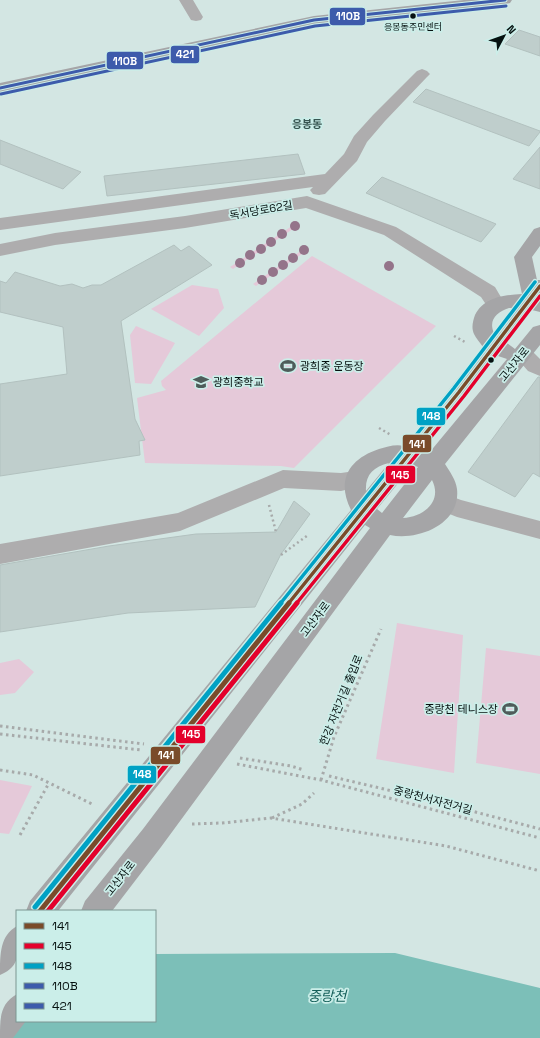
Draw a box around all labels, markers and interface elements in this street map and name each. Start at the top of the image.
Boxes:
line badge: 110B [329,7,366,26]
text: 110B [336,9,360,23]
marker: 응봉동주민센터 [408,11,418,21]
north arrow [484,16,524,56]
place label: 응봉동주민센터 [384,21,442,33]
text: N [504,22,519,37]
line badge: 421 [170,45,200,64]
text: 421 [176,47,194,61]
line badge: 110B [106,51,144,70]
text: 110B [113,54,137,68]
district label: 응봉동 [292,117,322,131]
street label: 독서당로62길 [228,198,294,222]
street label: 고산자로 [496,344,532,384]
unlabelled marker [486,355,496,365]
sports icon: 광희중 운동장 [279,357,297,375]
place label: 광희중 운동장 [300,359,364,373]
school or university icon: 광희중학교 [192,373,210,391]
place label: 광희중학교 [213,375,264,389]
line badge: 148 [416,407,446,426]
text: 148 [422,409,441,423]
line badge: 141 [402,434,432,453]
text: 141 [409,437,425,451]
line badge: 145 [385,465,416,484]
text: 145 [391,468,410,482]
street label: 고산자로 [297,599,333,639]
street label: 한강 자전거길 출입로 [316,653,366,747]
sports icon: 중랑천 테니스장 [501,700,519,718]
place label: 중랑천 테니스장 [424,702,498,716]
line badge: 145 [175,725,206,744]
text: 145 [182,727,201,741]
line badge: 141 [150,746,181,765]
text: 141 [158,748,174,762]
line badge: 148 [127,765,157,784]
text: 148 [133,767,152,781]
street label: 중랑천서자전거길 [392,783,474,817]
street label: 고산자로 [102,858,138,898]
legend [16,910,156,1022]
text: 141 [52,918,69,934]
text: 145 [52,938,72,954]
text: 148 [52,958,72,974]
text: 110B [52,978,78,994]
water label: 중랑천 [308,987,347,1005]
text: 421 [52,998,72,1014]

